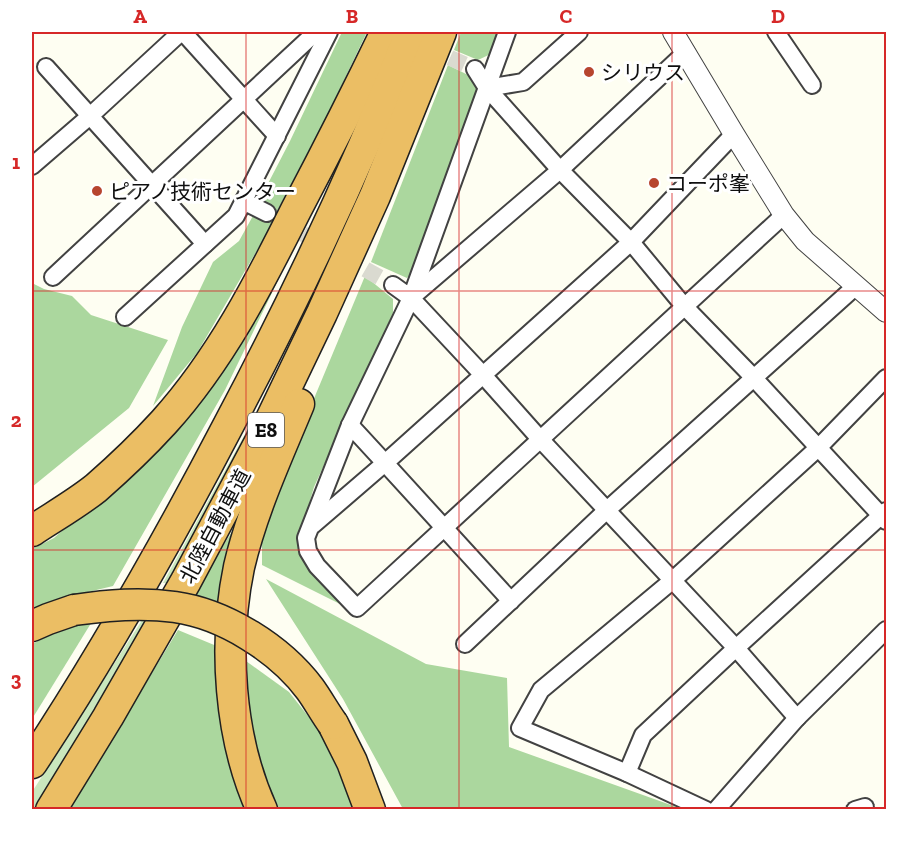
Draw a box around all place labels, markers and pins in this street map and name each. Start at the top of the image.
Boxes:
place label: シリウス [601,60,685,85]
marker: シリウス [582,65,596,79]
place label: コーポ峯 [666,171,750,196]
marker: コーポ峯 [647,176,661,190]
place label: ピアノ技術センター [109,179,296,204]
marker: ピアノ技術センター [90,184,104,198]

